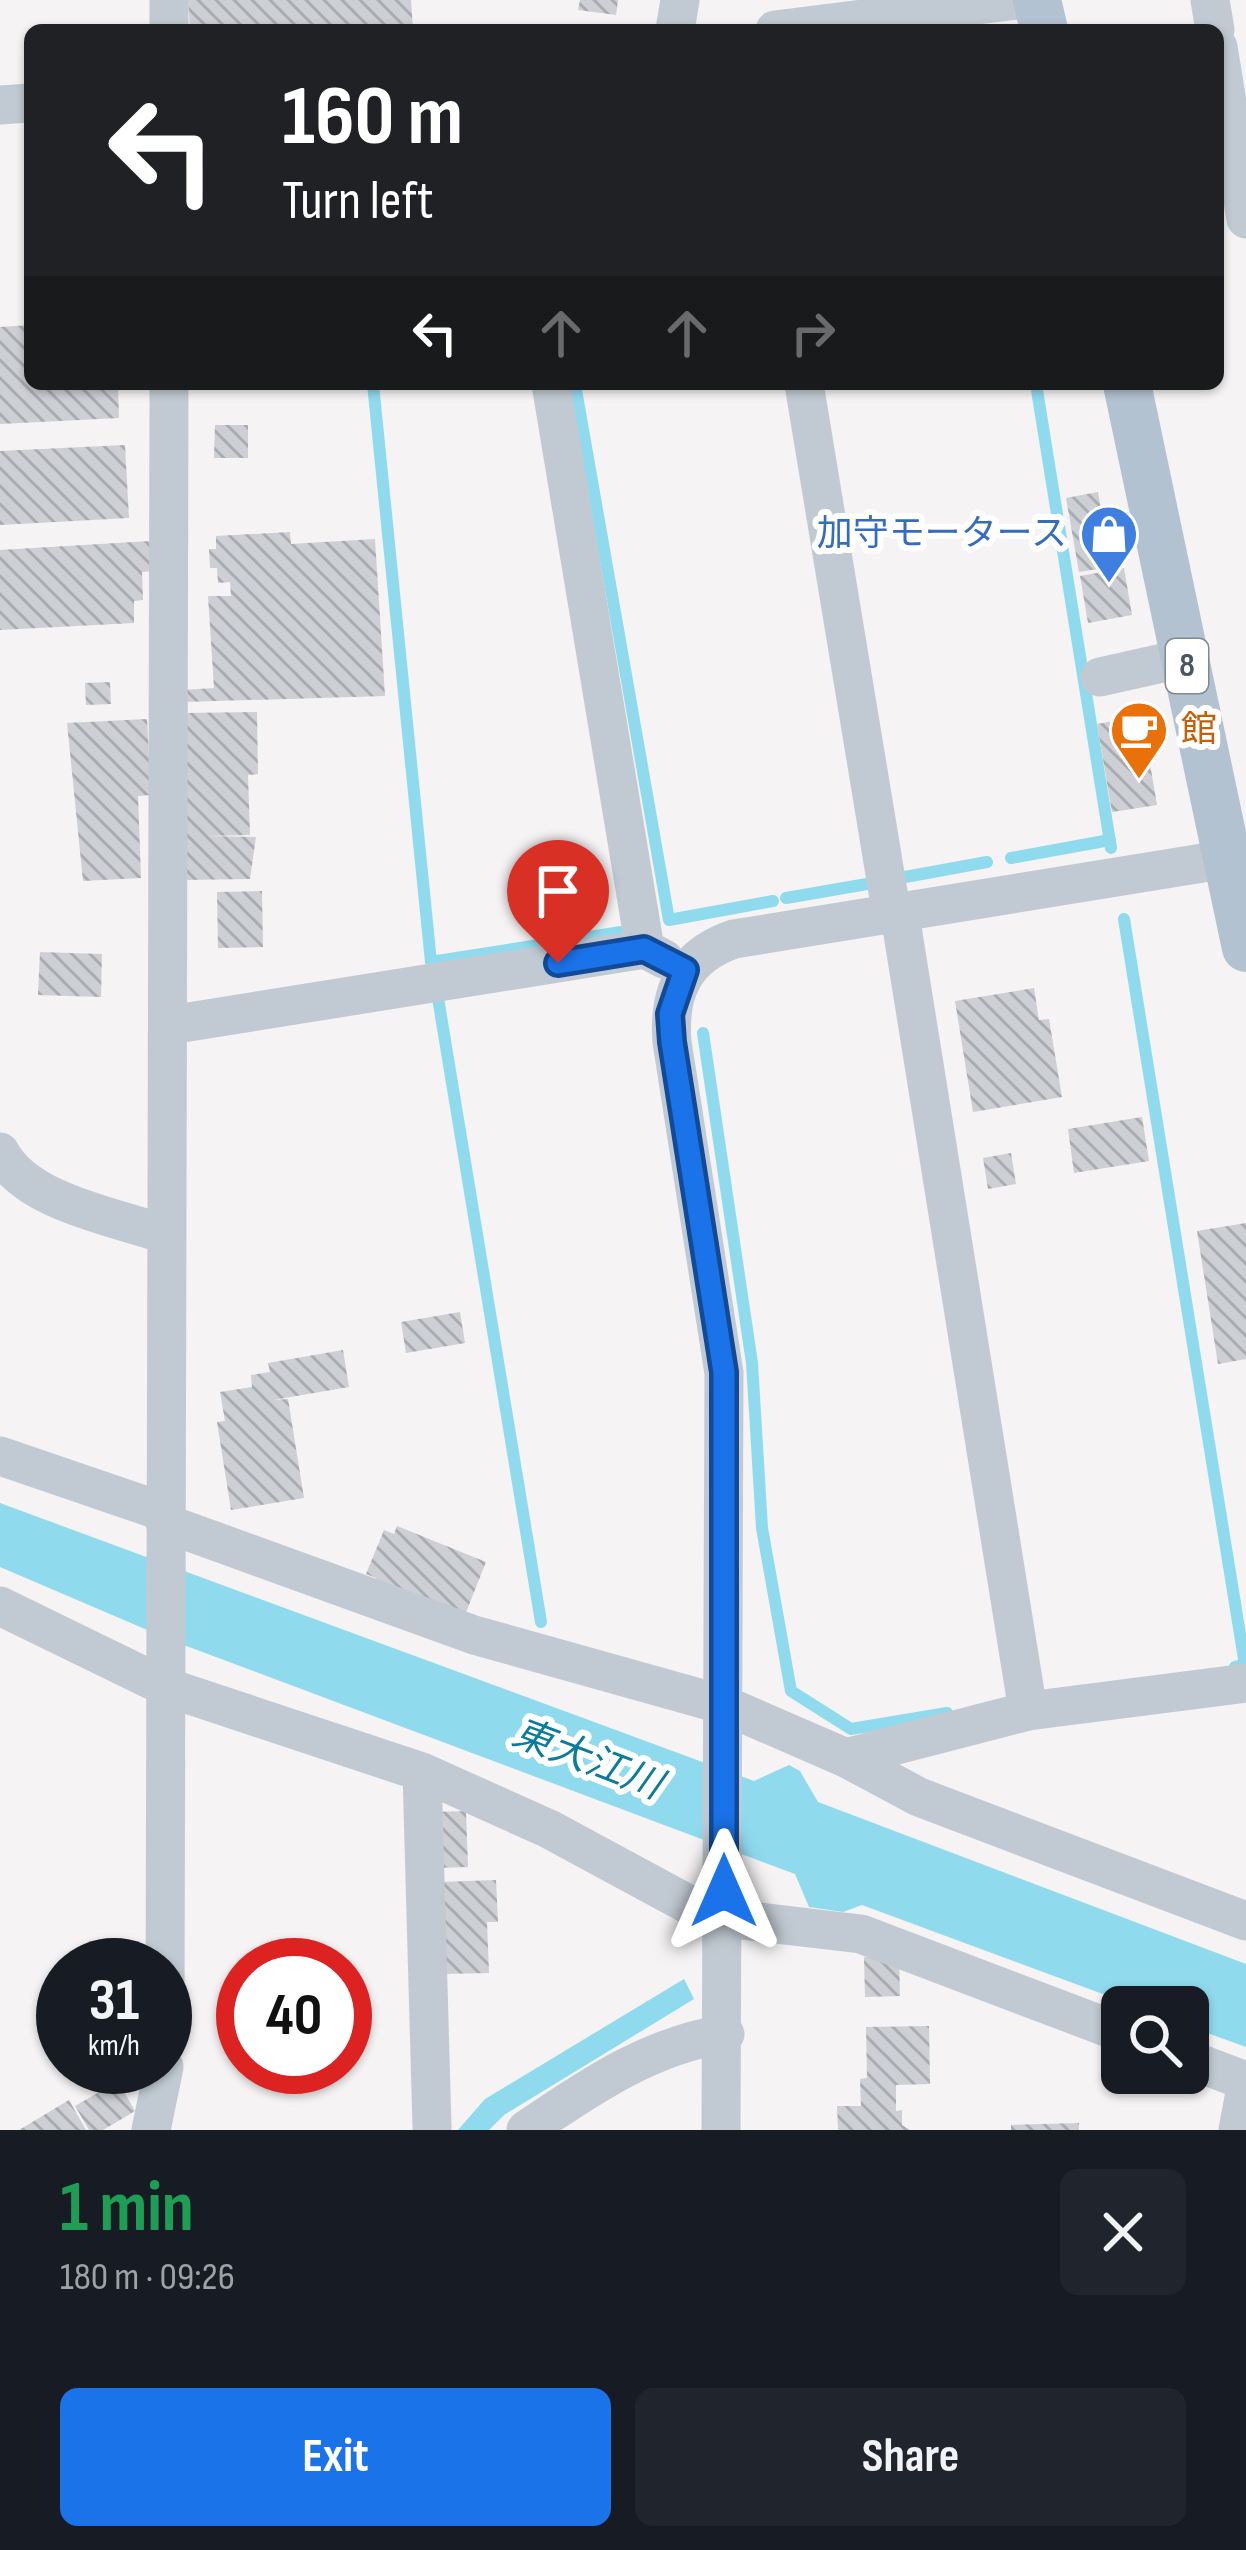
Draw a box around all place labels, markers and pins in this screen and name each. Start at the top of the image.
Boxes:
shop icon: 加守モータース [1078,503,1140,585]
place label: 加守モータース [817,513,1067,556]
cafe icon: 館 [1108,699,1170,781]
place label: 館 [1181,709,1217,752]
pin [507,840,609,963]

